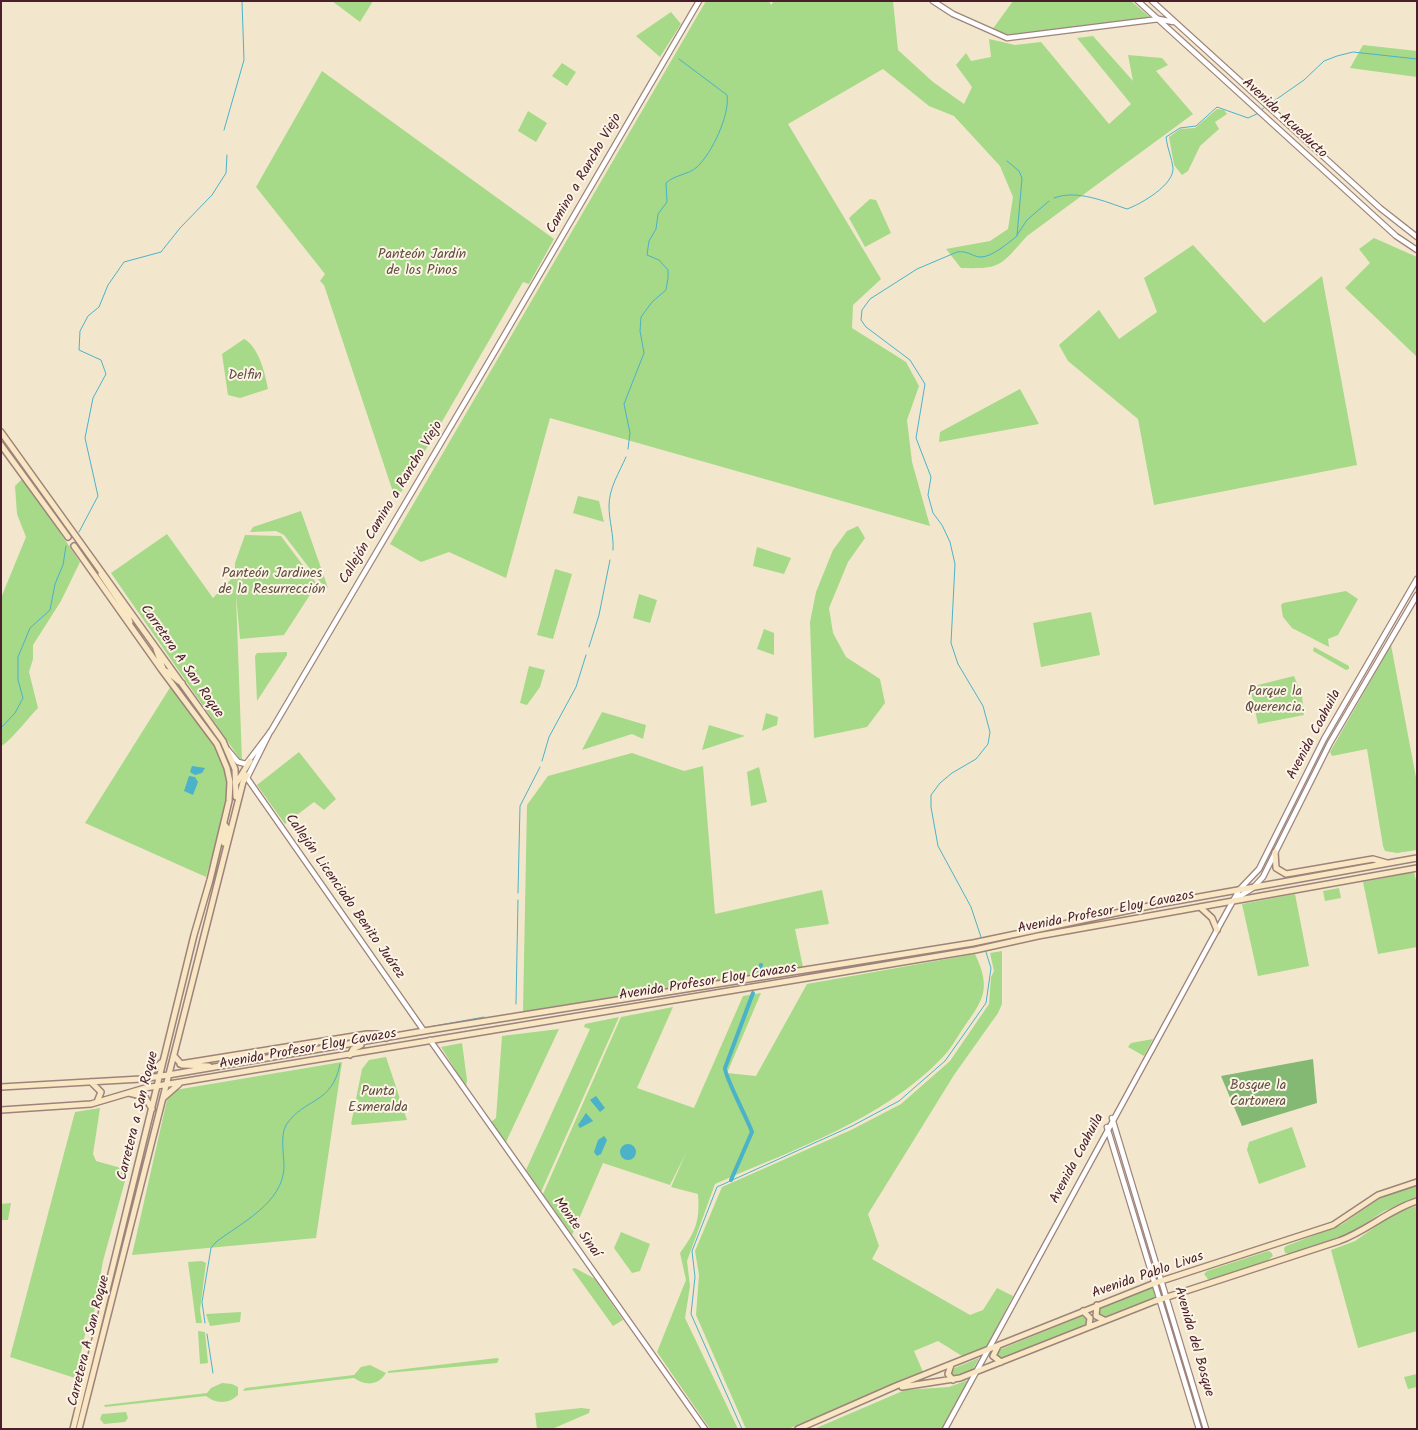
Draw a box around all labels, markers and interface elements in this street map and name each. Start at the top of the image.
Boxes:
street label: Avenida Acueducto [1238,75,1330,163]
street label: Camino a Rancho Viejo [544,111,626,237]
park label: Panteón Jardín de los Pinos [378,248,466,280]
park label: Delfin [228,369,262,385]
street label: Callejón Camino a Rancho Viejo [337,419,447,587]
park label: Panteón Jardines de la Resurrección [219,567,325,600]
street label: Carretera A San Roque [136,602,226,722]
park label: Parque la Querencia. [1245,685,1305,718]
street label: Avenida Coahuila [1284,687,1346,783]
street label: Callejón Licenciado Benito Juárez [280,811,408,983]
street label: Avenida Profesor Eloy Cavazos [1016,888,1196,938]
street label: Avenida Profesor Eloy Cavazos [618,961,798,1005]
street label: Avenida Profesor Eloy Cavazos [218,1026,398,1074]
street label: Carretera a San Roque [115,1050,163,1182]
park label: Bosque la Cartonera [1230,1079,1286,1112]
park label: Punta Esmeralda [348,1085,408,1118]
street label: Avenida Coahuila [1047,1111,1109,1207]
street label: Monte Sinaí [549,1195,603,1261]
street label: Avenida Pablo Livas [1090,1249,1206,1303]
street label: Carretera A San Roque [66,1274,114,1408]
street label: Avenida del Bosque [1169,1285,1217,1399]

